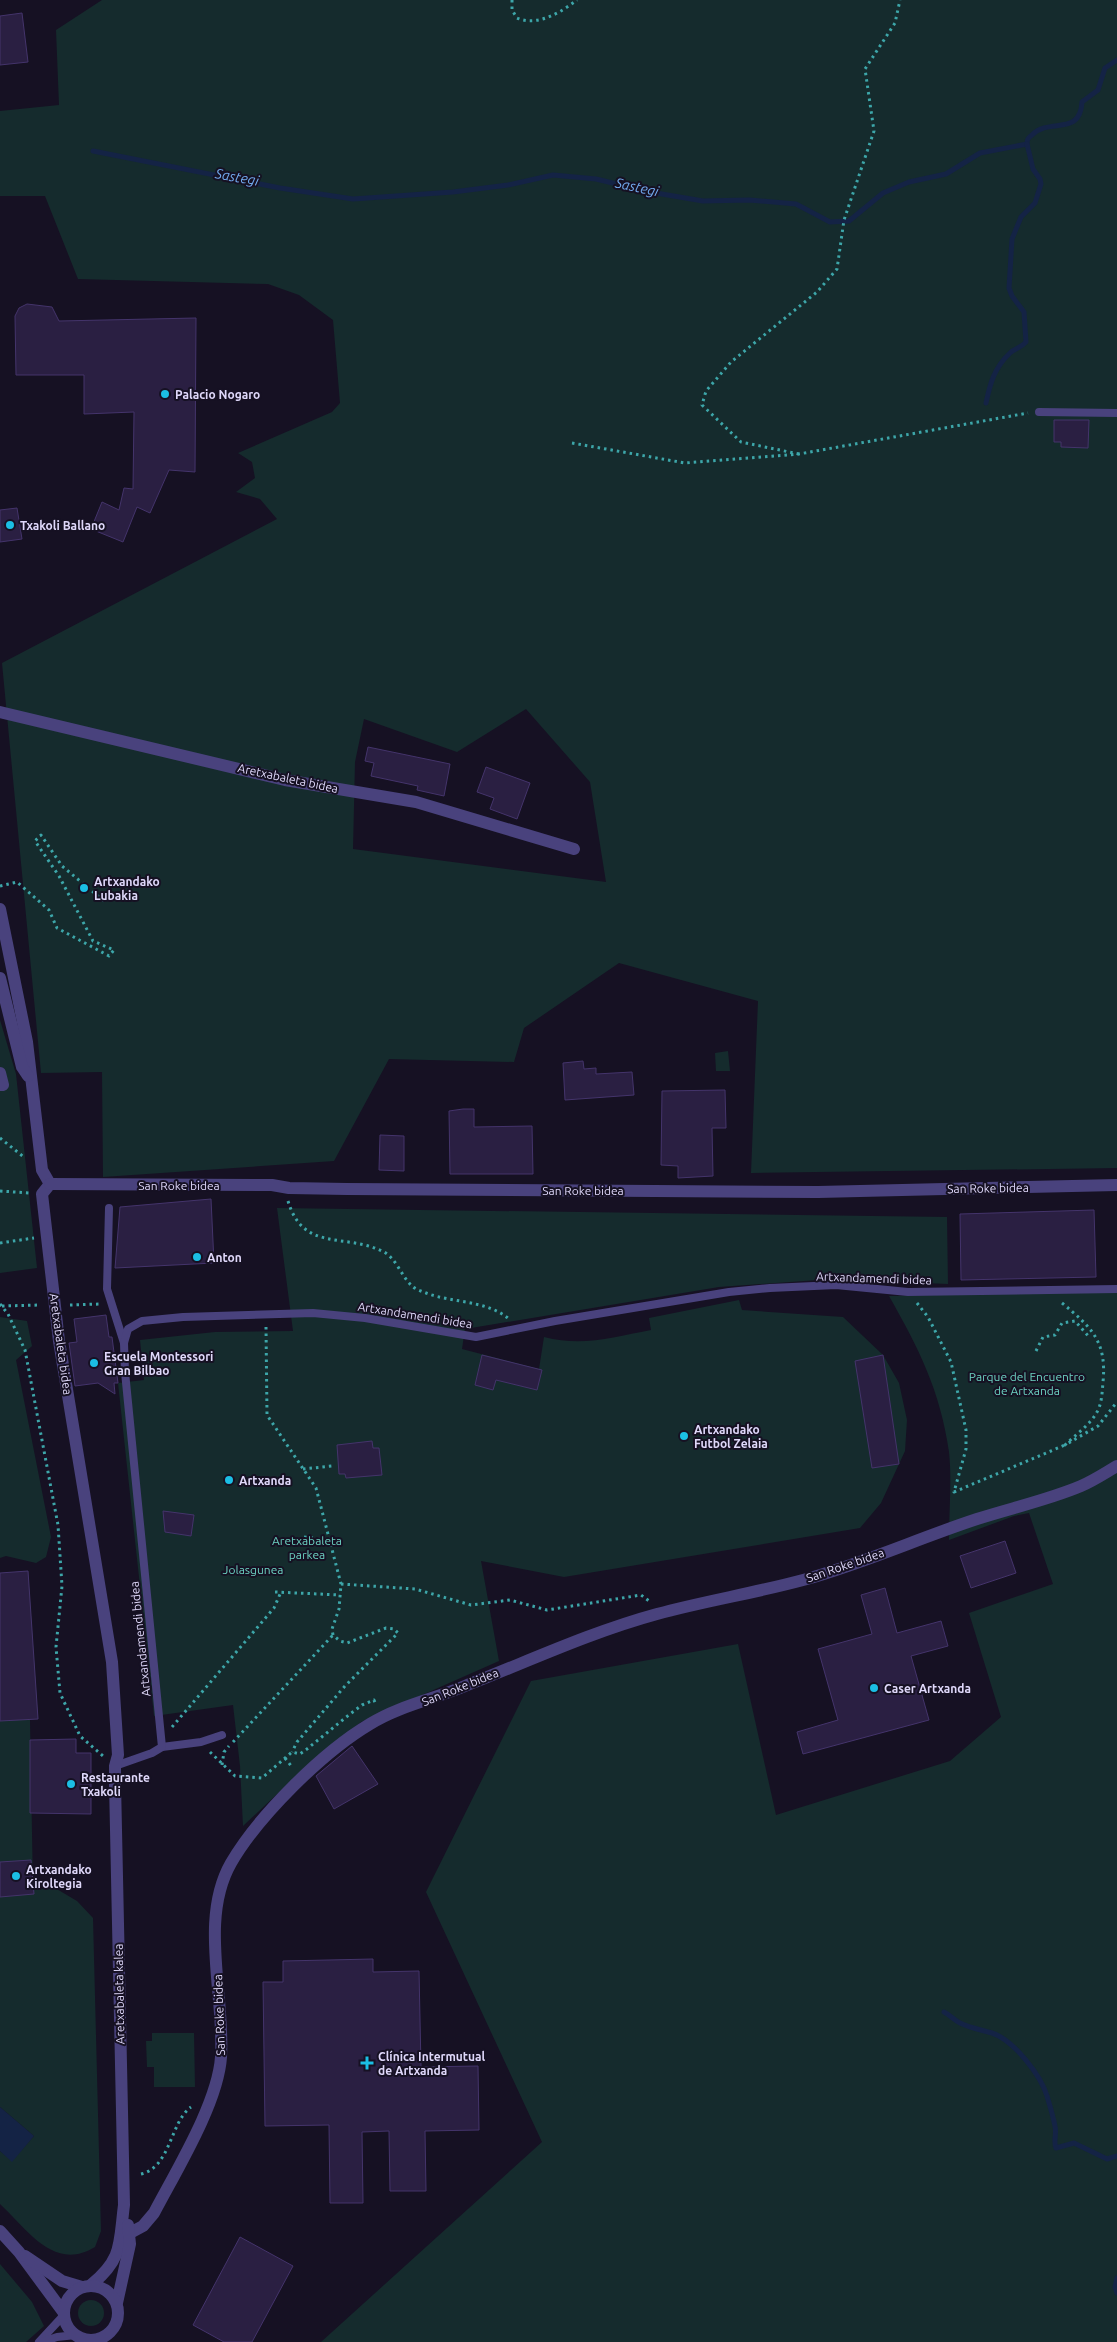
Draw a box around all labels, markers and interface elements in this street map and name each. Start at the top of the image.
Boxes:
water label: Sastegi [213,165,261,189]
water label: Sastegi [613,174,661,200]
marker: Palacio Nogaro [159,388,171,400]
place label: Palacio Nogaro [175,388,260,401]
marker: Txakoli Ballano [4,519,16,531]
place label: Txakoli Ballano [20,519,105,532]
street label: Aretxabaleta bidea [237,761,339,795]
place label: Artxandako Lubakia [94,875,160,902]
marker: Artxandako Lubakia [78,882,90,894]
street label: San Roke bidea [138,1179,220,1192]
street label: San Roke bidea [947,1181,1029,1195]
street label: San Roke bidea [542,1184,624,1197]
marker: Anton [191,1251,203,1263]
place label: Anton [207,1251,242,1264]
street label: Artxandamendi bidea [816,1269,932,1287]
street label: Aretxabaleta bidea [47,1292,75,1396]
street label: Artxandamendi bidea [357,1300,473,1330]
place label: Escuela Montessori Gran Bilbao [104,1350,213,1377]
marker: Escuela Montessori Gran Bilbao [88,1357,100,1369]
park label: Parque del Encuentro de Artxanda [969,1370,1085,1397]
place label: Artxandako Futbol Zelaia [694,1423,768,1450]
marker: Artxandako Futbol Zelaia [678,1430,690,1442]
marker: Artxanda [223,1474,235,1486]
place label: Artxanda [239,1474,291,1487]
park label: Aretxabaleta parkea [272,1534,342,1561]
street label: San Roke bidea [804,1546,886,1584]
park label: Jolasgunea [223,1563,283,1576]
street label: Artxandamendi bidea [127,1581,153,1697]
street label: San Roke bidea [420,1666,500,1708]
marker: Caser Artxanda [868,1682,880,1694]
place label: Caser Artxanda [884,1682,971,1695]
place label: Restaurante Txakoli [81,1771,150,1798]
marker: Restaurante Txakoli [65,1778,77,1790]
place label: Artxandako Kiroltegia [26,1863,92,1890]
marker: Artxandako Kiroltegia [10,1870,22,1882]
street label: Aretxabaleta kalea [112,1943,126,2045]
street label: San Roke bidea [211,1974,227,2056]
place label: Clínica Intermutual de Artxanda [378,2050,486,2077]
marker: Clínica Intermutual de Artxanda [360,2056,374,2070]

